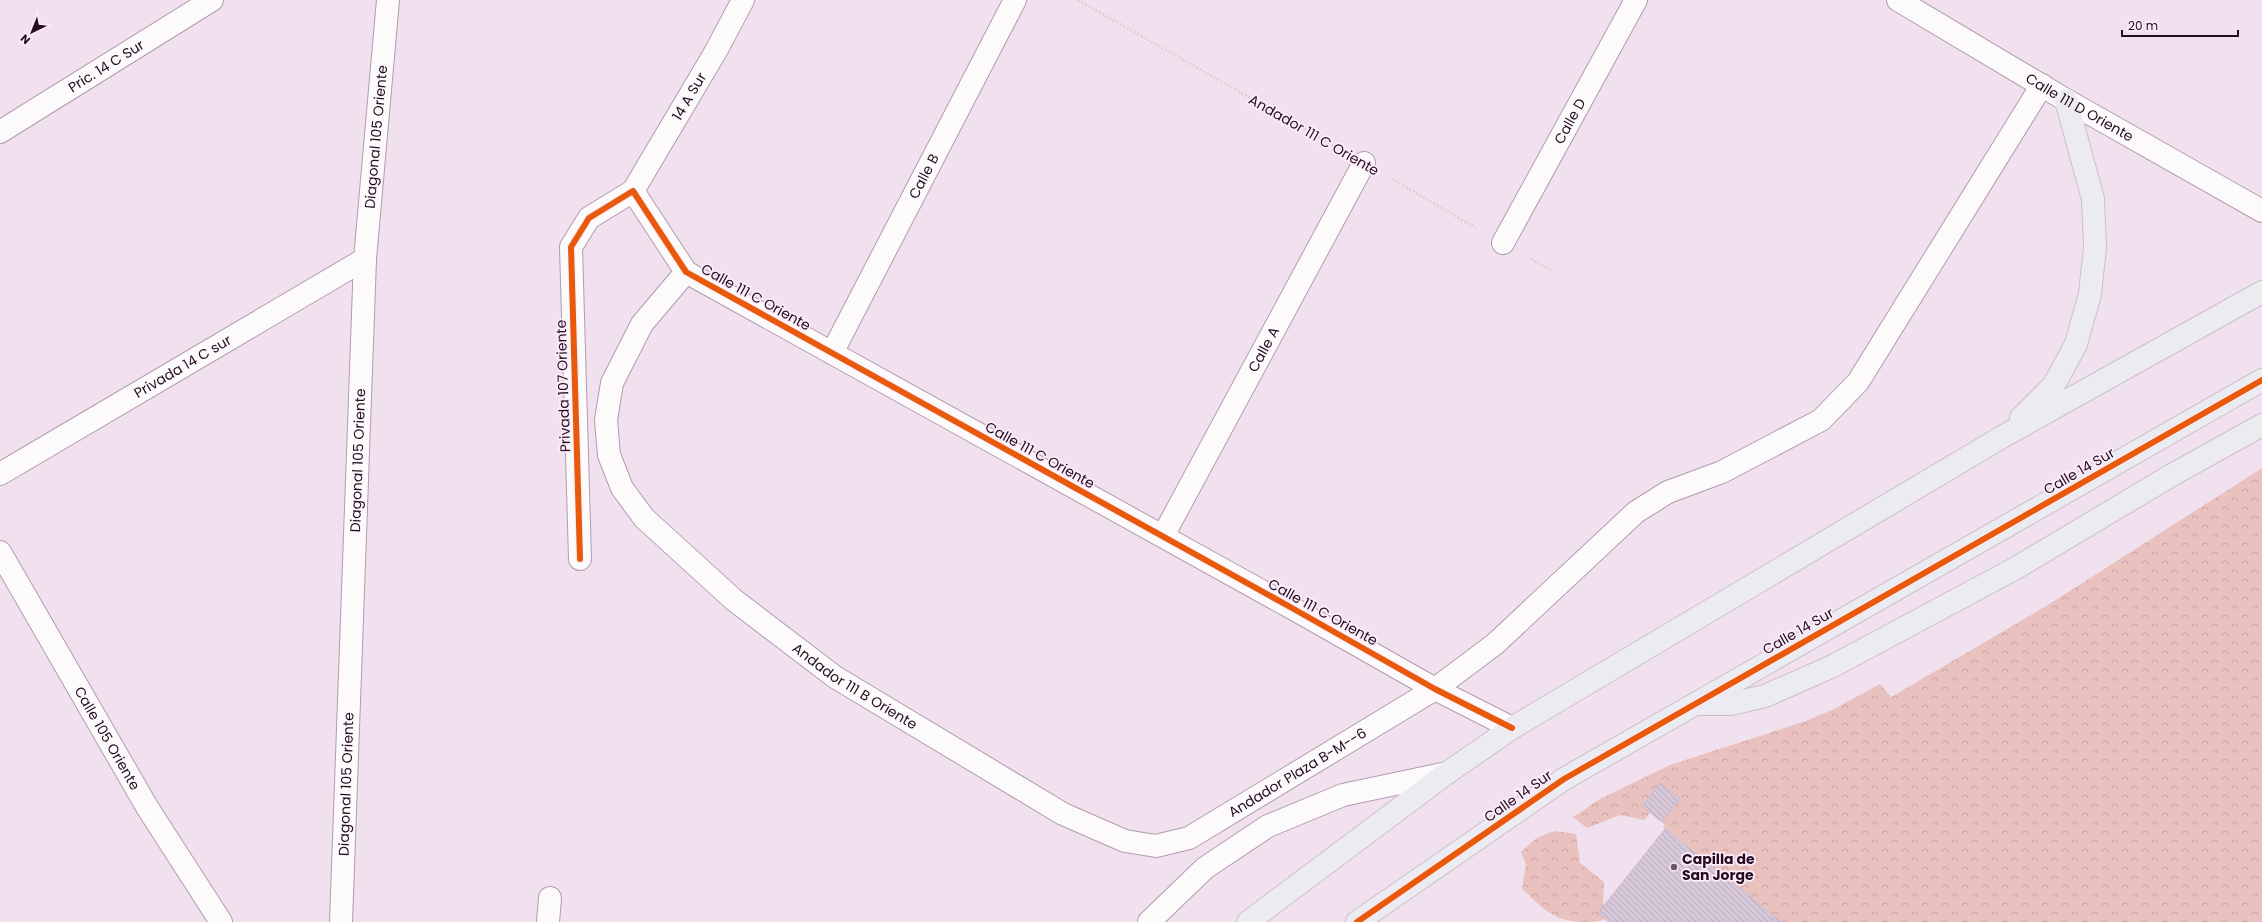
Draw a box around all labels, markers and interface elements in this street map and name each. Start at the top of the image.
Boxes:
north arrow [12,12,52,52]
scale bar [2122,12,2238,38]
text: 20 m [2128,17,2158,34]
text: N [17,31,34,48]
street label: Pric. 14 C Sur [64,35,148,97]
street label: Diagonal 105 Oriente [360,64,392,209]
street label: Calle 111 D Oriente [2022,68,2138,146]
street label: 14 A Sur [667,69,711,124]
street label: Andador 111 C Oriente [1245,89,1383,181]
street label: Calle D [1549,94,1590,148]
street label: Calle B [904,150,944,202]
street label: Calle 111 C Oriente [698,259,815,336]
street label: Privada 107 Oriente [551,319,575,453]
street label: Calle A [1243,323,1284,376]
street label: Privada 14 C sur [130,330,235,403]
street label: Diagonal 105 Oriente [345,388,370,533]
street label: Calle 111 C Oriente [982,417,1099,494]
street label: Calle 14 Sur [2040,443,2118,499]
street label: Calle 111 C Oriente [1265,574,1382,651]
street label: Calle 14 Sur [1759,603,1837,659]
street label: Andador 111 B Oriente [788,638,921,734]
street label: Calle 105 Oriente [70,683,145,794]
street label: Diagonal 105 Oriente [333,712,359,856]
street label: Andador Plaza B-M--6 [1225,723,1370,822]
street label: Calle 14 Sur [1480,765,1556,827]
place label: Capilla de San Jorge [1682,849,1755,885]
marker: Capilla de San Jorge [1669,862,1679,872]

